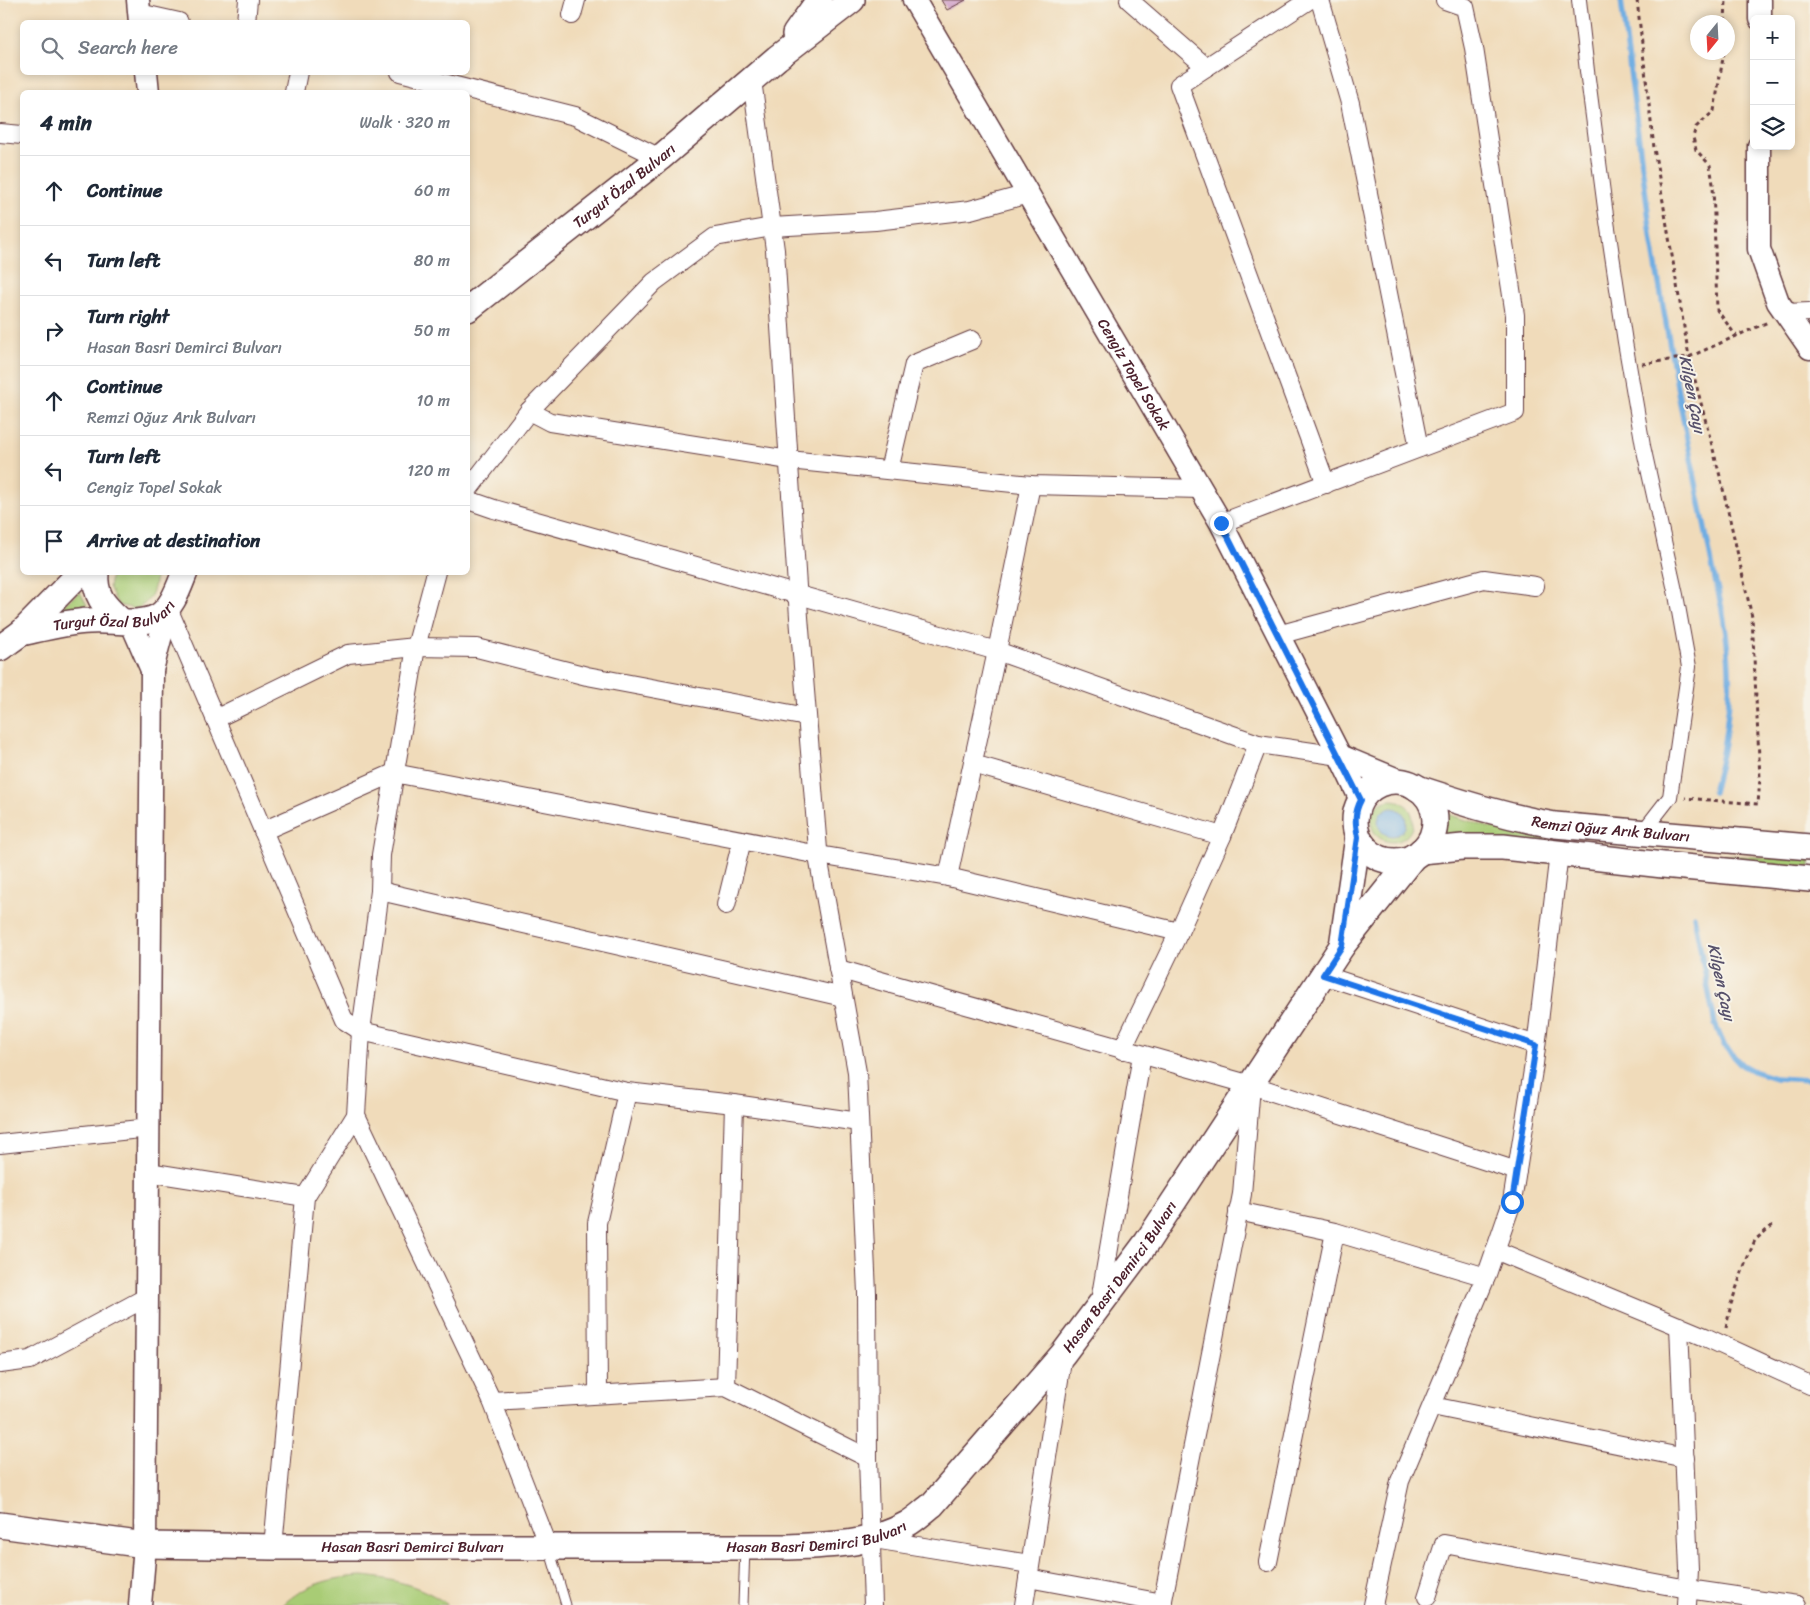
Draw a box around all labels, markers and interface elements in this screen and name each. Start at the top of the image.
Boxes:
north arrow [1690,15,1735,60]
map controls [1750,15,1795,150]
button: + [1750,15,1795,60]
search box [20,20,470,75]
text: Search here [78,31,178,64]
icon: search [38,34,66,62]
button: − [1750,60,1795,105]
text: 4 min [40,104,92,142]
button: layers [1750,105,1795,150]
text: Walk · 320 m [359,108,450,137]
street label: Turgut Özal Bulvarı [567,137,682,235]
text: Continue [87,174,163,207]
text: 60 m [414,176,450,205]
icon: ahead [40,177,68,205]
text: Turn left [87,244,160,277]
text: 80 m [414,246,450,275]
icon: left [40,247,68,275]
text: Turn right [87,300,169,333]
street label: Cengiz Topel Sokak [1090,313,1178,436]
text: 50 m [414,316,450,345]
icon: right [40,317,68,345]
text: Hasan Basri Demirci Bulvarı [87,333,282,362]
water label: Kilgen Çayı [1671,353,1715,437]
text: Continue [87,370,163,403]
text: 10 m [417,386,450,415]
icon: ahead [40,387,68,415]
text: Remzi Oğuz Arık Bulvarı [87,403,256,432]
text: Turn left [87,440,160,473]
text: 120 m [407,456,450,485]
icon: left [40,457,68,485]
text: Cengiz Topel Sokak [87,473,222,502]
route end [1210,512,1233,535]
text: Arrive at destination [87,524,260,557]
icon: arrive [40,527,68,555]
street label: Turgut Özal Bulvarı [51,595,182,639]
street label: Remzi Oğuz Arık Bulvarı [1529,808,1691,850]
water label: Kilgen Çayı [1699,941,1744,1025]
route start [1501,1191,1524,1214]
street label: Hasan Basri Demirci Bulvarı [1055,1195,1184,1358]
street label: Hasan Basri Demirci Bulvarı [726,1513,912,1560]
street label: Hasan Basri Demirci Bulvarı [321,1534,504,1560]

